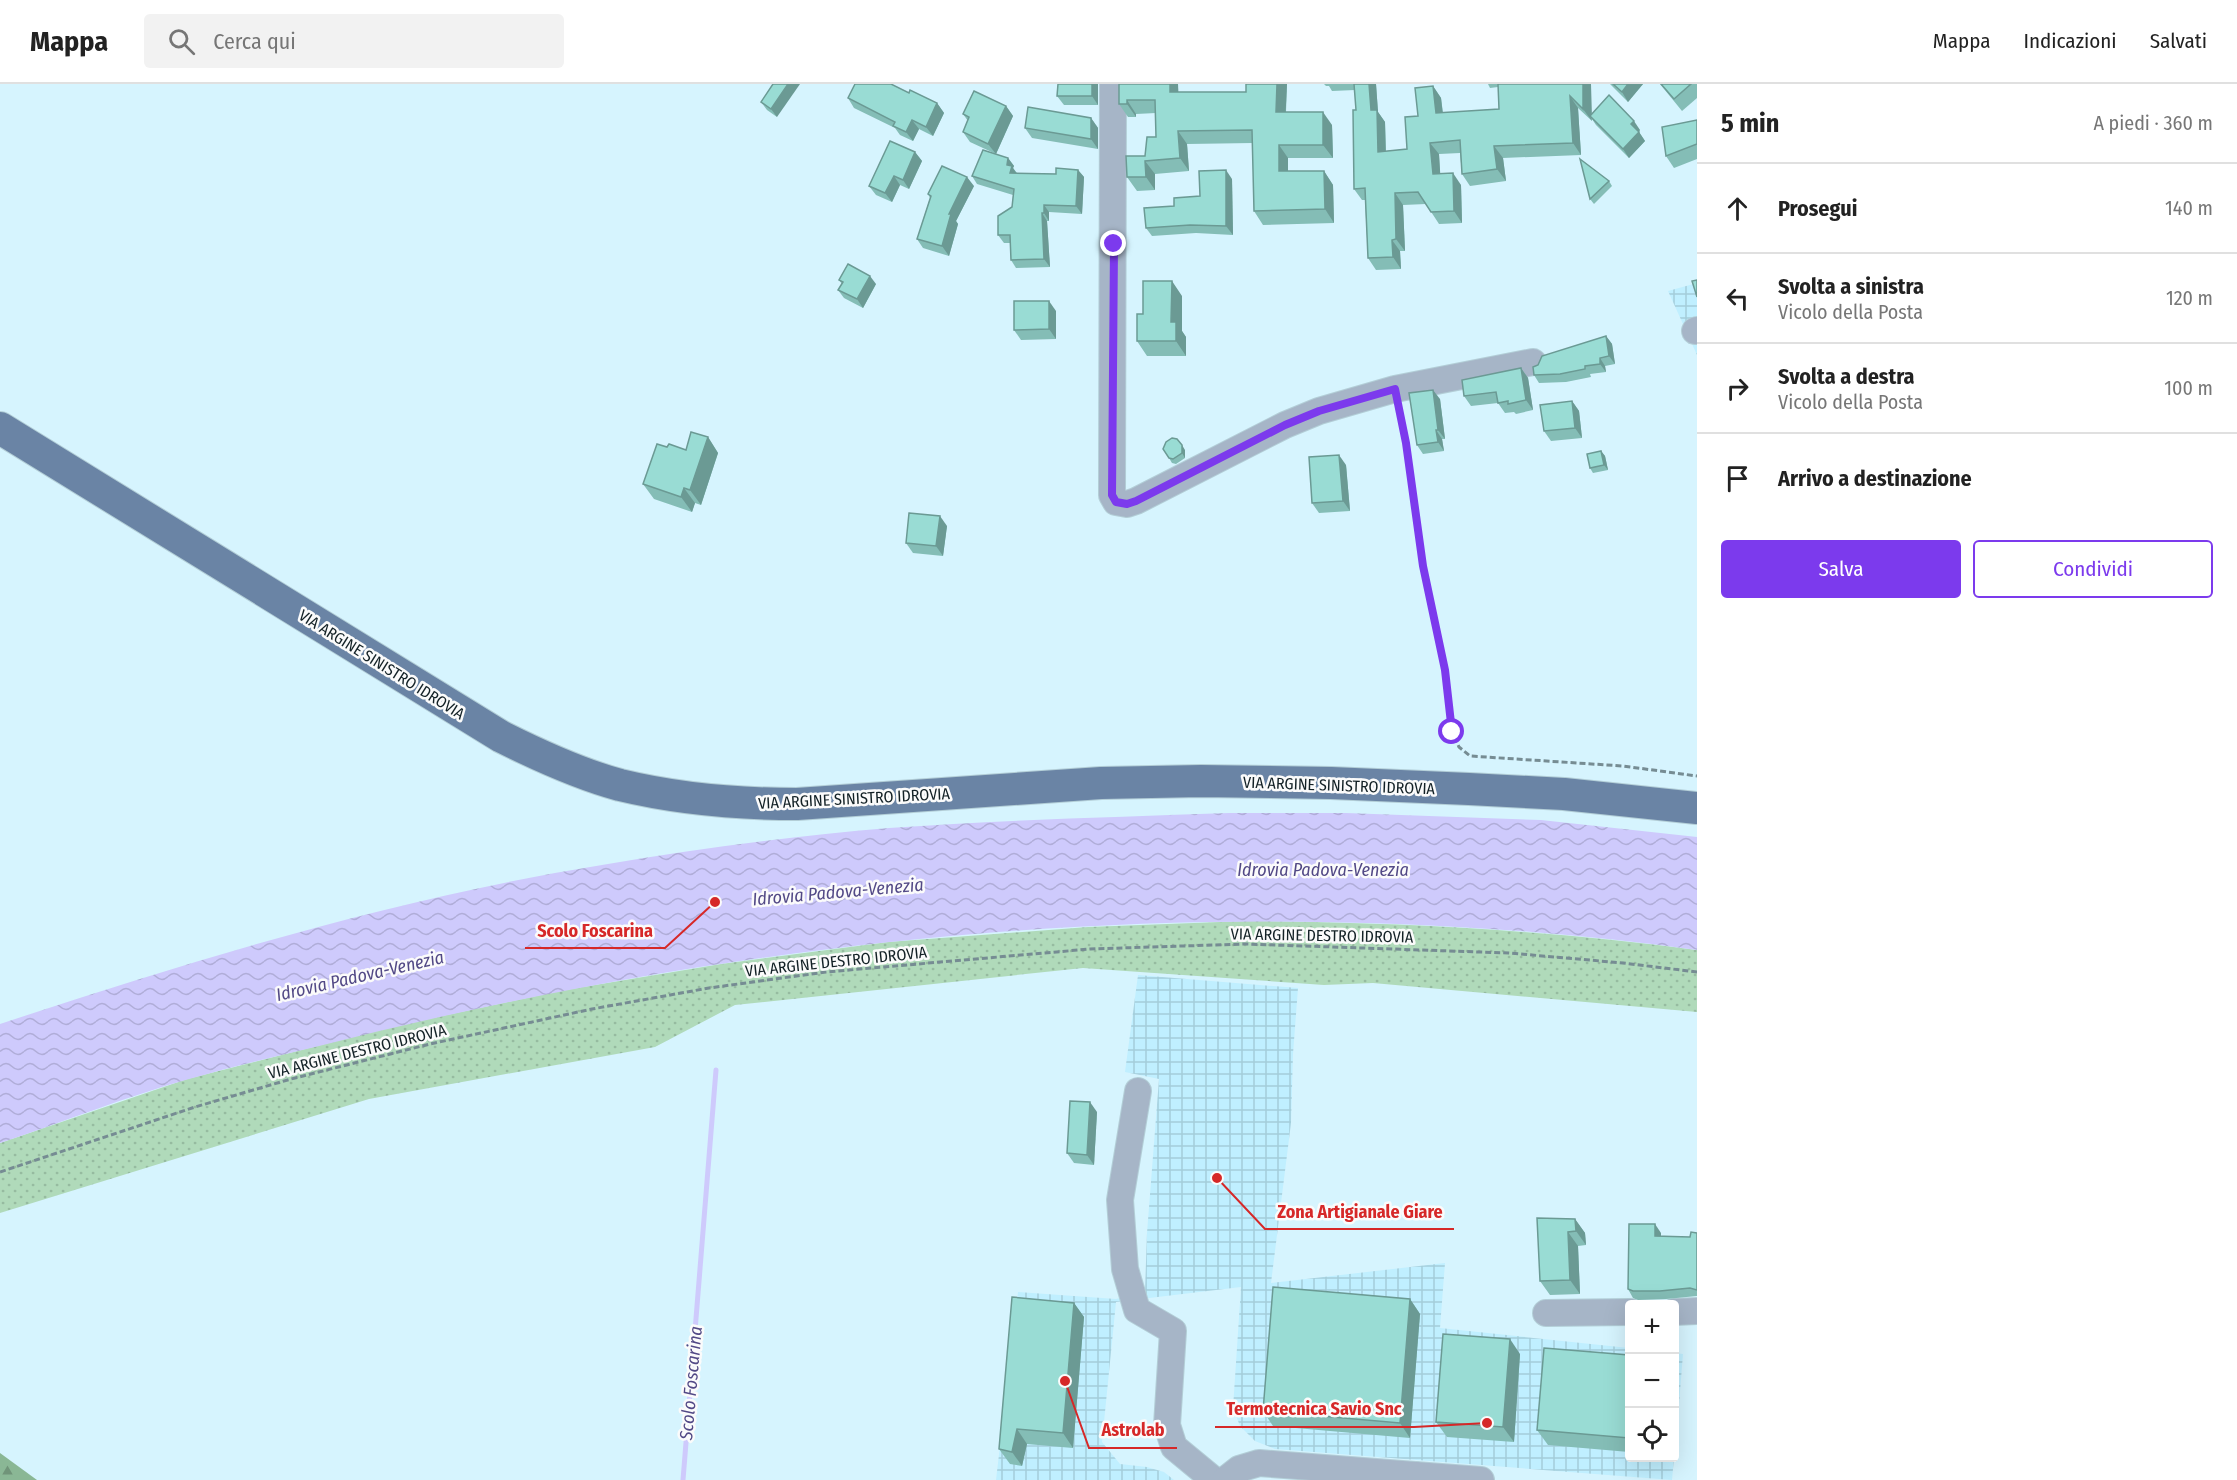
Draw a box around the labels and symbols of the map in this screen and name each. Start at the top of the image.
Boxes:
route end [1100,230,1126,256]
street label: VIA ARGINE SINISTRO IDROVIA [295,605,469,724]
route start [1438,718,1464,744]
street label: VIA ARGINE SINISTRO IDROVIA [1243,773,1436,798]
street label: VIA ARGINE SINISTRO IDROVIA [758,784,951,813]
water label: Idrovia Padova-Venezia [1237,859,1409,881]
water label: Idrovia Padova-Venezia [752,874,924,910]
callout: Scolo Foscarina [525,912,665,948]
text: Scolo Foscarina [537,920,653,942]
street label: VIA ARGINE DESTRO IDROVIA [1231,924,1414,947]
street label: VIA ARGINE DESTRO IDROVIA [744,942,928,980]
water label: Idrovia Padova-Venezia [274,946,446,1006]
street label: VIA ARGINE DESTRO IDROVIA [266,1020,449,1083]
callout: Zona Artigianale Giare [1265,1193,1454,1229]
text: Zona Artigianale Giare [1277,1201,1443,1223]
water label: Scolo Foscarina [675,1325,707,1442]
callout: Termotecnica Savio Snc [1215,1391,1414,1427]
text: Termotecnica Savio Snc [1226,1398,1402,1420]
callout: Astrolab [1089,1412,1177,1448]
text: Astrolab [1100,1419,1165,1441]

